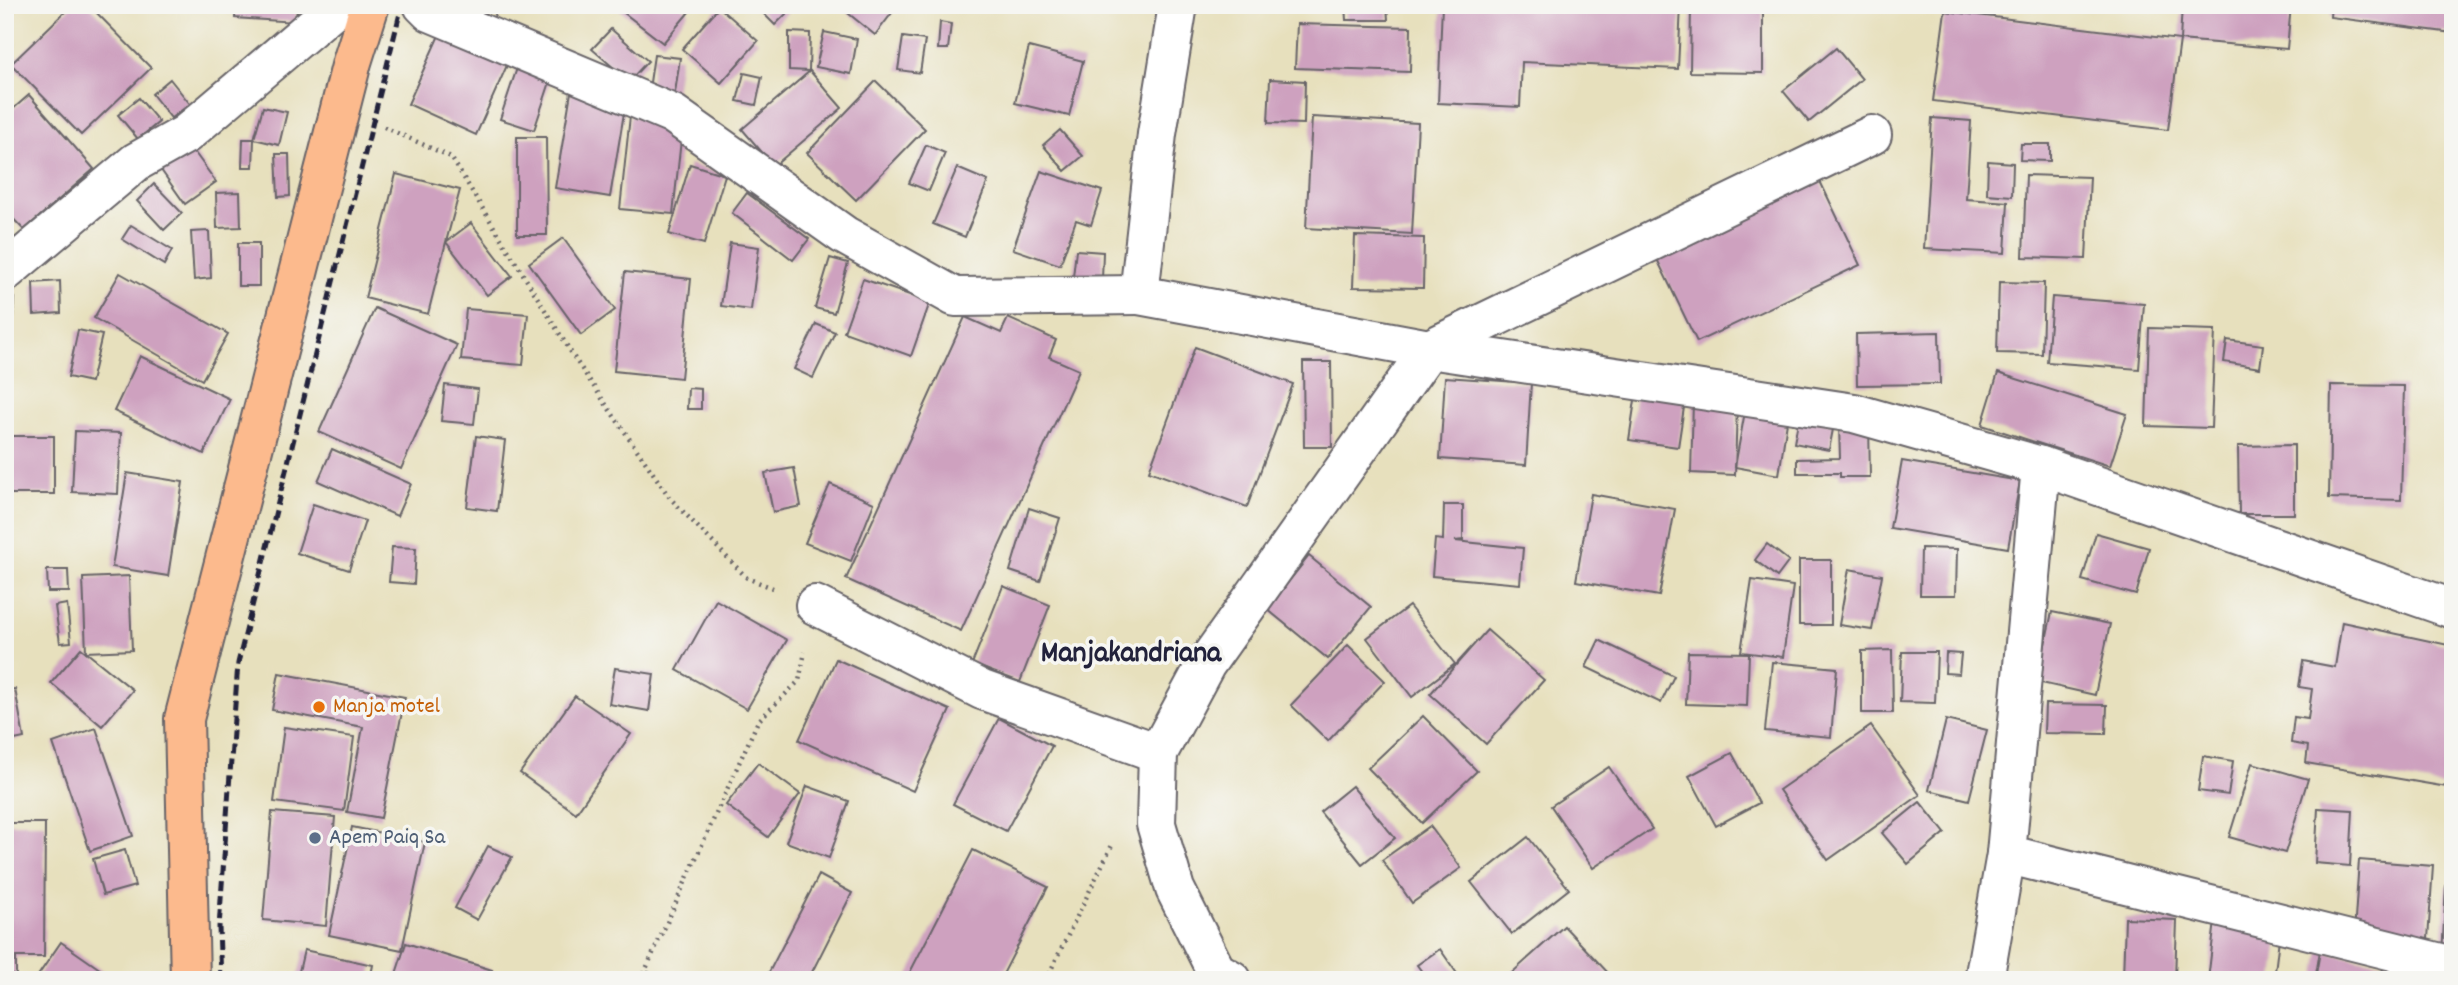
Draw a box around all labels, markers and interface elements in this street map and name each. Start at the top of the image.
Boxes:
district label: Manjakandriana [1041,634,1222,677]
place label: Manja motel [333,691,441,724]
marker: Manja motel [311,699,327,715]
place label: Apem Paiq Sa [329,822,446,855]
marker: Apem Paiq Sa [307,830,323,846]

